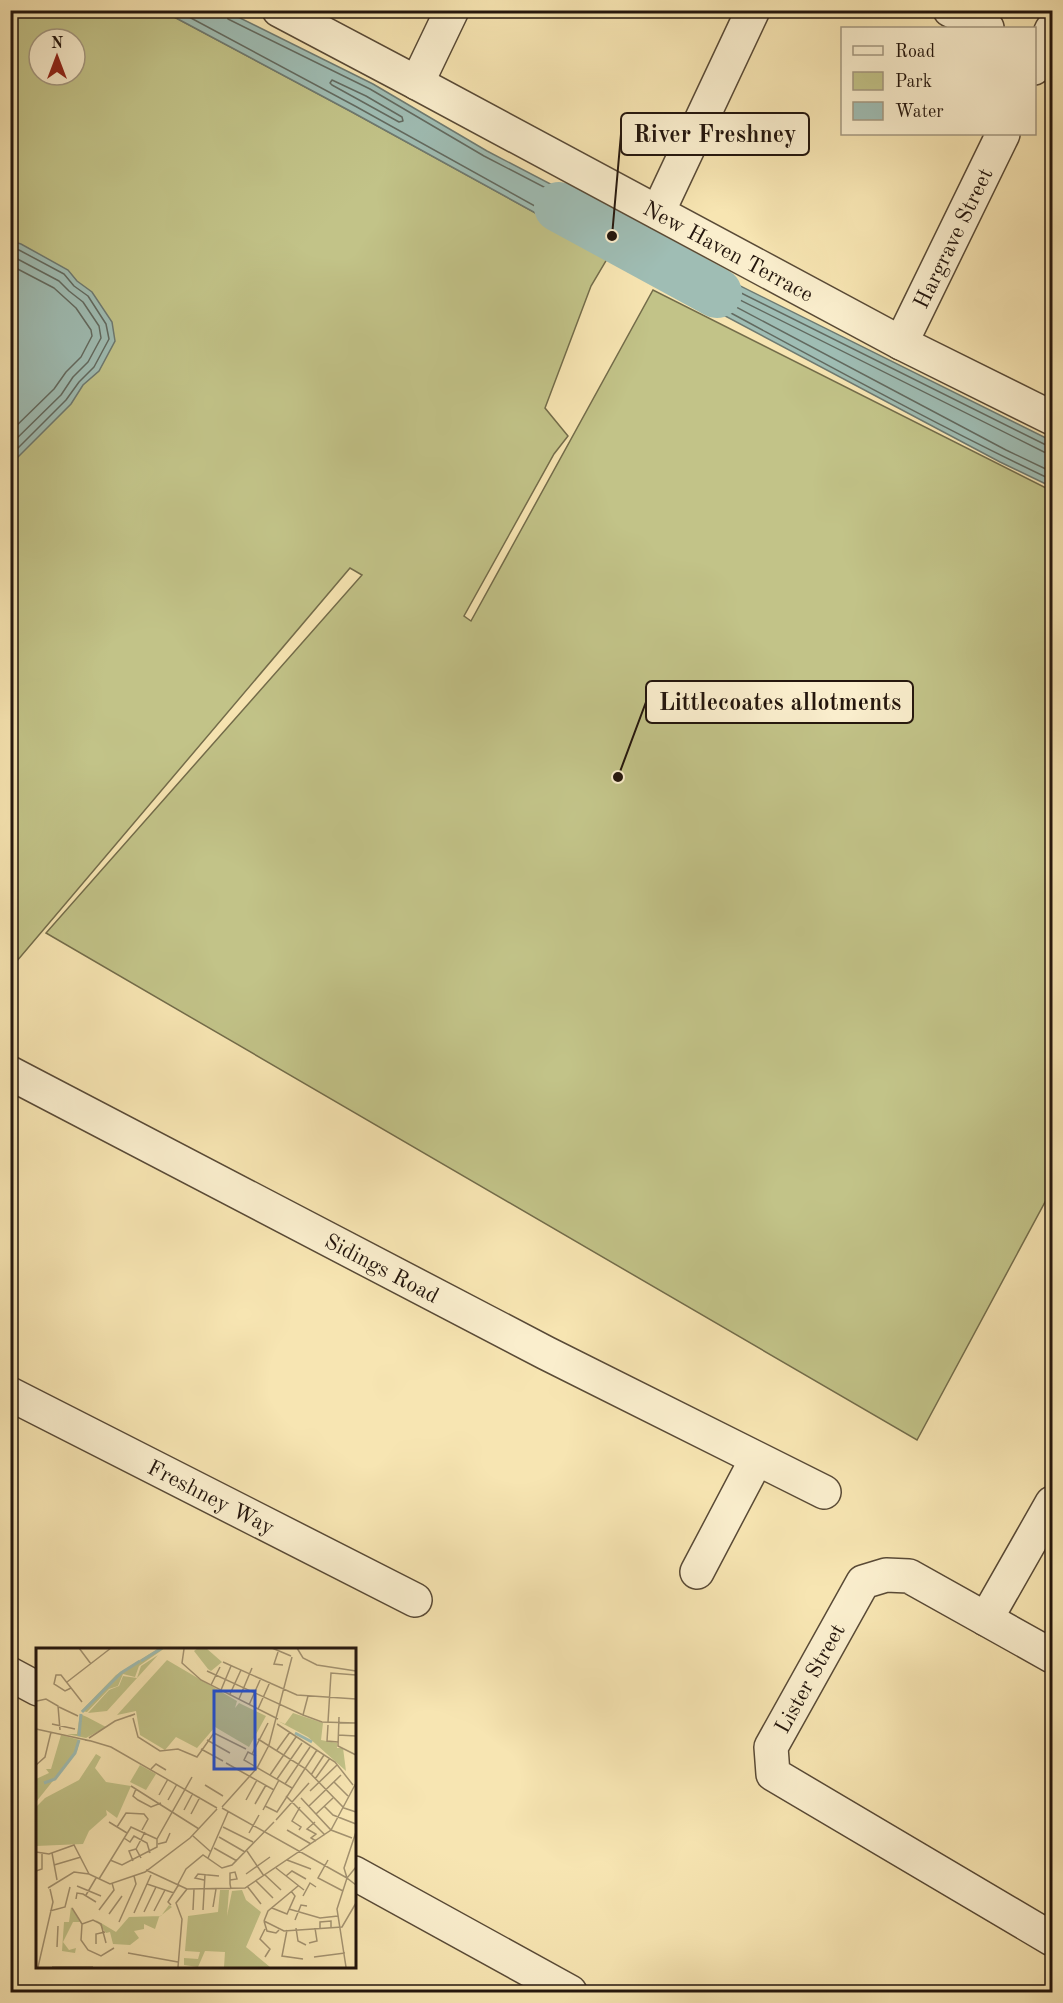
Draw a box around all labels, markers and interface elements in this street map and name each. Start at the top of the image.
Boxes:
north arrow [27,27,87,87]
legend [841,27,1036,135]
text: N [51,36,64,52]
text: Road [895,43,935,61]
text: Park [895,73,932,91]
text: Water [895,103,944,121]
callout: River Freshney [621,113,809,155]
text: River Freshney [633,124,797,148]
street label: Hargrave Street [911,165,998,313]
street label: New Haven Terrace [639,198,817,307]
callout: Littlecoates allotments [646,681,913,723]
text: Littlecoates allotments [659,692,901,716]
street label: Sidings Road [321,1230,442,1308]
street label: Freshney Way [143,1457,278,1540]
street label: Lister Street [772,1620,850,1737]
inset map [36,1648,356,1967]

